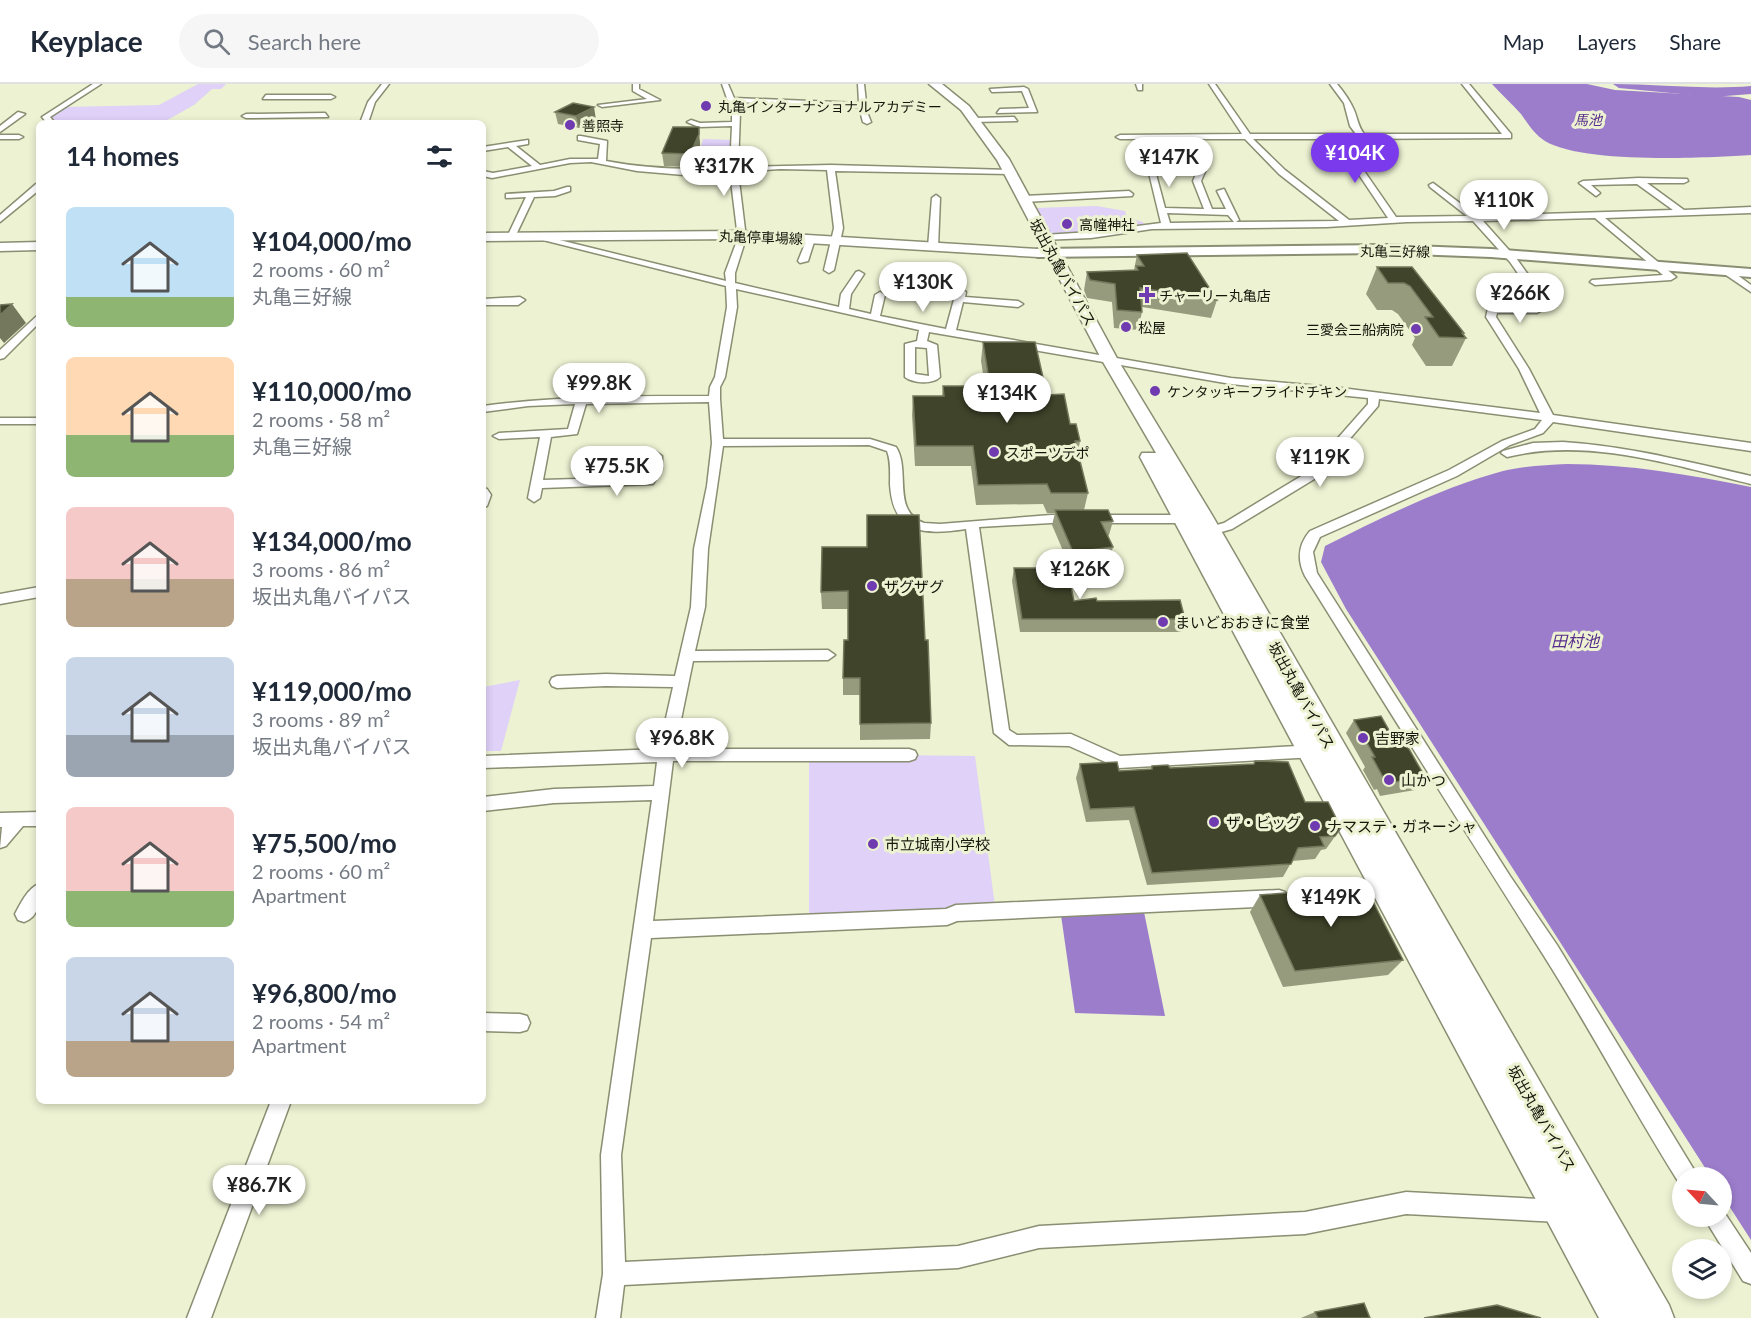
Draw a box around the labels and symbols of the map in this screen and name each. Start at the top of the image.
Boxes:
place label: 丸亀インターナショナルアカデミー [718,98,942,115]
marker: 丸亀インターナショナルアカデミー [699,99,713,113]
water label: 馬池 [1574,111,1604,128]
place label: 善照寺 [582,117,624,134]
marker: 善照寺 [563,118,577,132]
pin: ¥104K [1313,133,1397,184]
pin: ¥147K [1127,137,1211,188]
pin: ¥317K [682,146,766,197]
pin: ¥110K [1462,180,1546,231]
street label: 坂出丸亀バイパス [1026,215,1100,329]
place label: 高幢神社 [1079,216,1135,233]
marker: 高幢神社 [1060,217,1074,231]
street label: 丸亀停車場線 [719,227,803,247]
street label: 丸亀三好線 [1360,242,1430,260]
pin: ¥130K [881,262,965,313]
pin: ¥266K [1478,273,1562,324]
place label: チャーリー丸亀店 [1159,287,1271,304]
marker: チャーリー丸亀店 [1140,288,1154,302]
place label: 松屋 [1138,319,1166,336]
marker: 松屋 [1119,320,1133,334]
place label: 三愛会三船病院 [1306,321,1404,338]
marker: 三愛会三船病院 [1409,322,1423,336]
pin: ¥99.8K [550,363,648,414]
pin: ¥134K [965,373,1049,424]
place label: ケンタッキーフライドチキン [1167,383,1347,400]
marker: ケンタッキーフライドチキン [1148,384,1162,398]
pin: ¥119K [1278,437,1362,488]
place label: スポーツデポ [1006,444,1090,461]
marker: スポーツデポ [987,445,1001,459]
pin: ¥75.5K [568,446,666,497]
pin: ¥126K [1038,549,1122,600]
place label: ザグザグ [884,577,944,595]
marker: ザグザグ [865,579,879,593]
place label: まいどおおきに食堂 [1175,613,1310,631]
marker: まいどおおきに食堂 [1156,615,1170,629]
water label: 田村池 [1551,631,1601,650]
street label: 坂出丸亀バイパス [1265,638,1339,752]
pin: ¥96.8K [633,718,731,769]
place label: 吉野家 [1375,729,1420,747]
marker: 吉野家 [1356,731,1370,745]
place label: 山かつ [1401,771,1446,789]
marker: 山かつ [1382,773,1396,787]
place label: ザ・ビッグ [1226,813,1301,831]
marker: ザ・ビッグ [1207,815,1221,829]
place label: ナマステ・ガネーシャ [1327,817,1477,835]
marker: ナマステ・ガネーシャ [1308,819,1322,833]
place label: 市立城南小学校 [885,835,990,853]
marker: 市立城南小学校 [866,837,880,851]
pin: ¥149K [1289,877,1373,928]
street label: 坂出丸亀バイパス [1504,1062,1580,1174]
pin: ¥86.7K [210,1165,308,1216]
north arrow [1672,1167,1732,1227]

